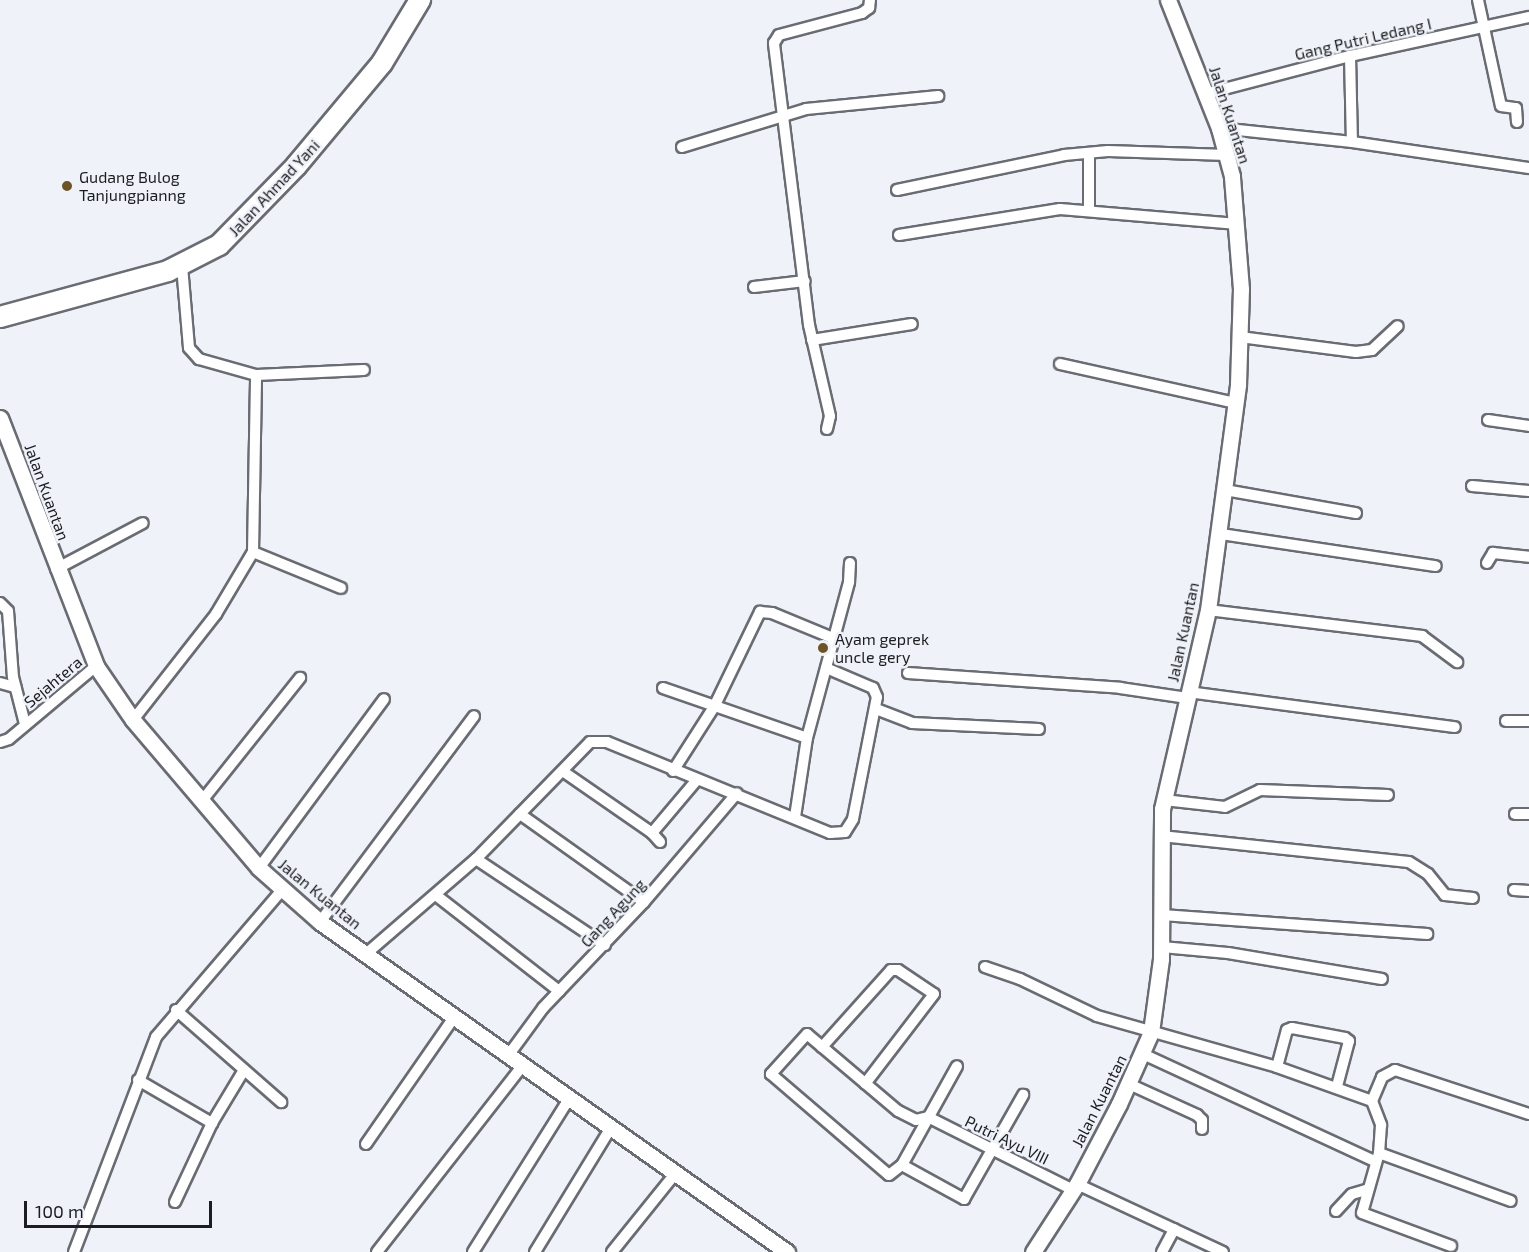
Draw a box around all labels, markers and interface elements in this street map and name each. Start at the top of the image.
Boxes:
street label: Gang Putri Ledang I [1293,14,1433,64]
street label: Jalan Kuantan [1205,64,1255,166]
street label: Jalan Ahmad Yani [224,136,324,240]
place label: Gudang Bulog Tanjungpianng [79,167,186,205]
marker: Gudang Bulog Tanjungpianng [60,179,74,193]
street label: Jalan Kuantan [21,441,73,543]
street label: Jalan Kuantan [1163,580,1203,684]
place label: Ayam geprek uncle gery [835,629,929,667]
marker: Ayam geprek uncle gery [816,641,830,655]
street label: Sejahtera [20,652,86,712]
street label: Jalan Kuantan [275,855,365,933]
street label: Gang Agung [576,875,650,951]
street label: Jalan Kuantan [1067,1051,1131,1151]
street label: Putri Ayu VIII [962,1111,1052,1169]
scale bar [27,1189,214,1227]
text: 100 m [35,1200,84,1222]

